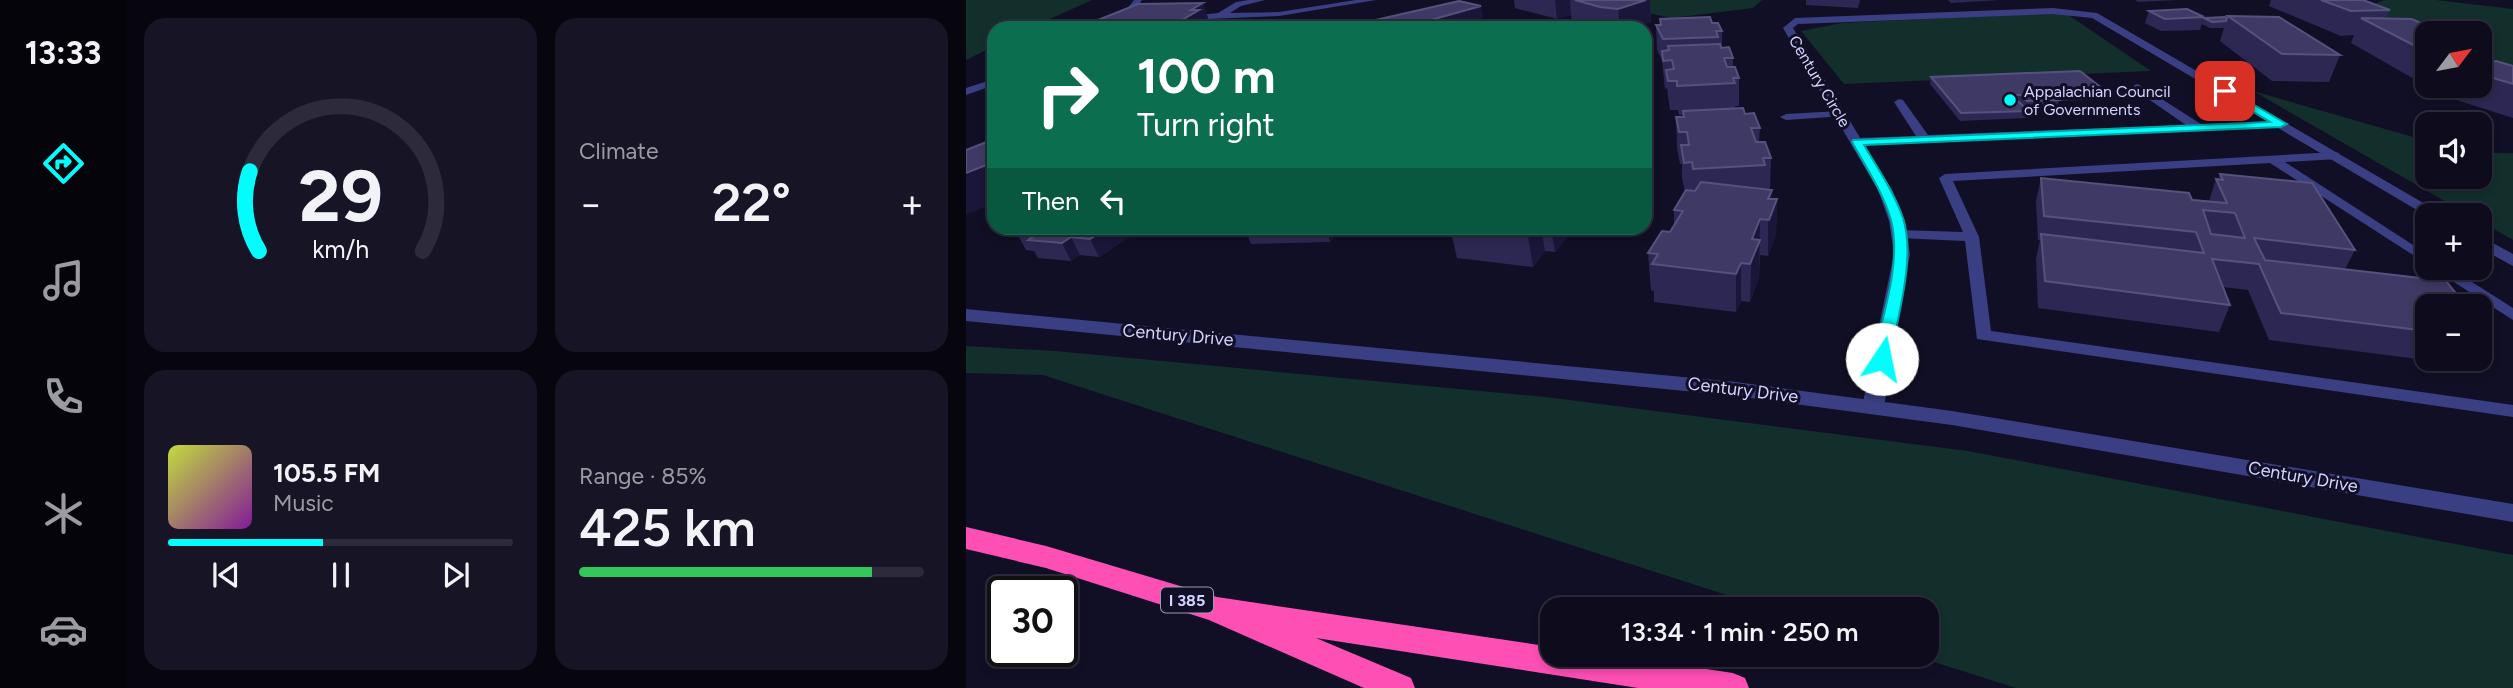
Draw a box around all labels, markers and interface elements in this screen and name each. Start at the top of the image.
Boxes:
north arrow [2415,21,2492,98]
map controls [2415,21,2492,371]
street label: Century Circle [1785,32,1855,131]
text: 13:33 [25,34,101,72]
text: 100 m [1137,46,1276,105]
icon: right [1022,49,1113,140]
pin [2195,61,2255,121]
icon: arrive [2206,72,2244,110]
place label: Appalachian Council of Governments [2024,82,2170,119]
marker: Appalachian Council of Governments [2002,92,2018,108]
text: Turn right [1137,106,1275,144]
button: sound [2415,112,2492,189]
text: Climate [579,137,658,165]
icon: directions [39,139,88,188]
text: 29 [298,152,383,239]
text: 22° [712,172,791,234]
text: − [579,181,603,227]
text: + [900,181,924,227]
icon: left [1094,182,1132,220]
text: Then [1022,185,1080,217]
button: + [2415,203,2492,280]
text: km/h [312,234,369,264]
icon: music [39,256,88,305]
button: − [2415,294,2492,371]
street label: Century Drive [1122,319,1235,351]
position arrow [1845,322,1919,396]
icon: phone [39,372,88,421]
street label: Century Drive [1686,372,1800,408]
text: 105.5 FM [273,457,380,489]
street label: Century Drive [2246,457,2360,498]
text: Range · 85% [579,462,707,490]
icon: climate [39,489,88,538]
text: Music [273,489,334,517]
text: 425 km [579,497,756,559]
icon: previous [207,556,245,594]
icon: pause [322,556,360,594]
icon: next [437,556,475,594]
speed limit sign: 30 [987,576,1078,667]
road number: I 385 [1161,587,1213,612]
icon: car [39,605,88,654]
text: 13:34 · 1 min · 250 m [1621,616,1858,648]

